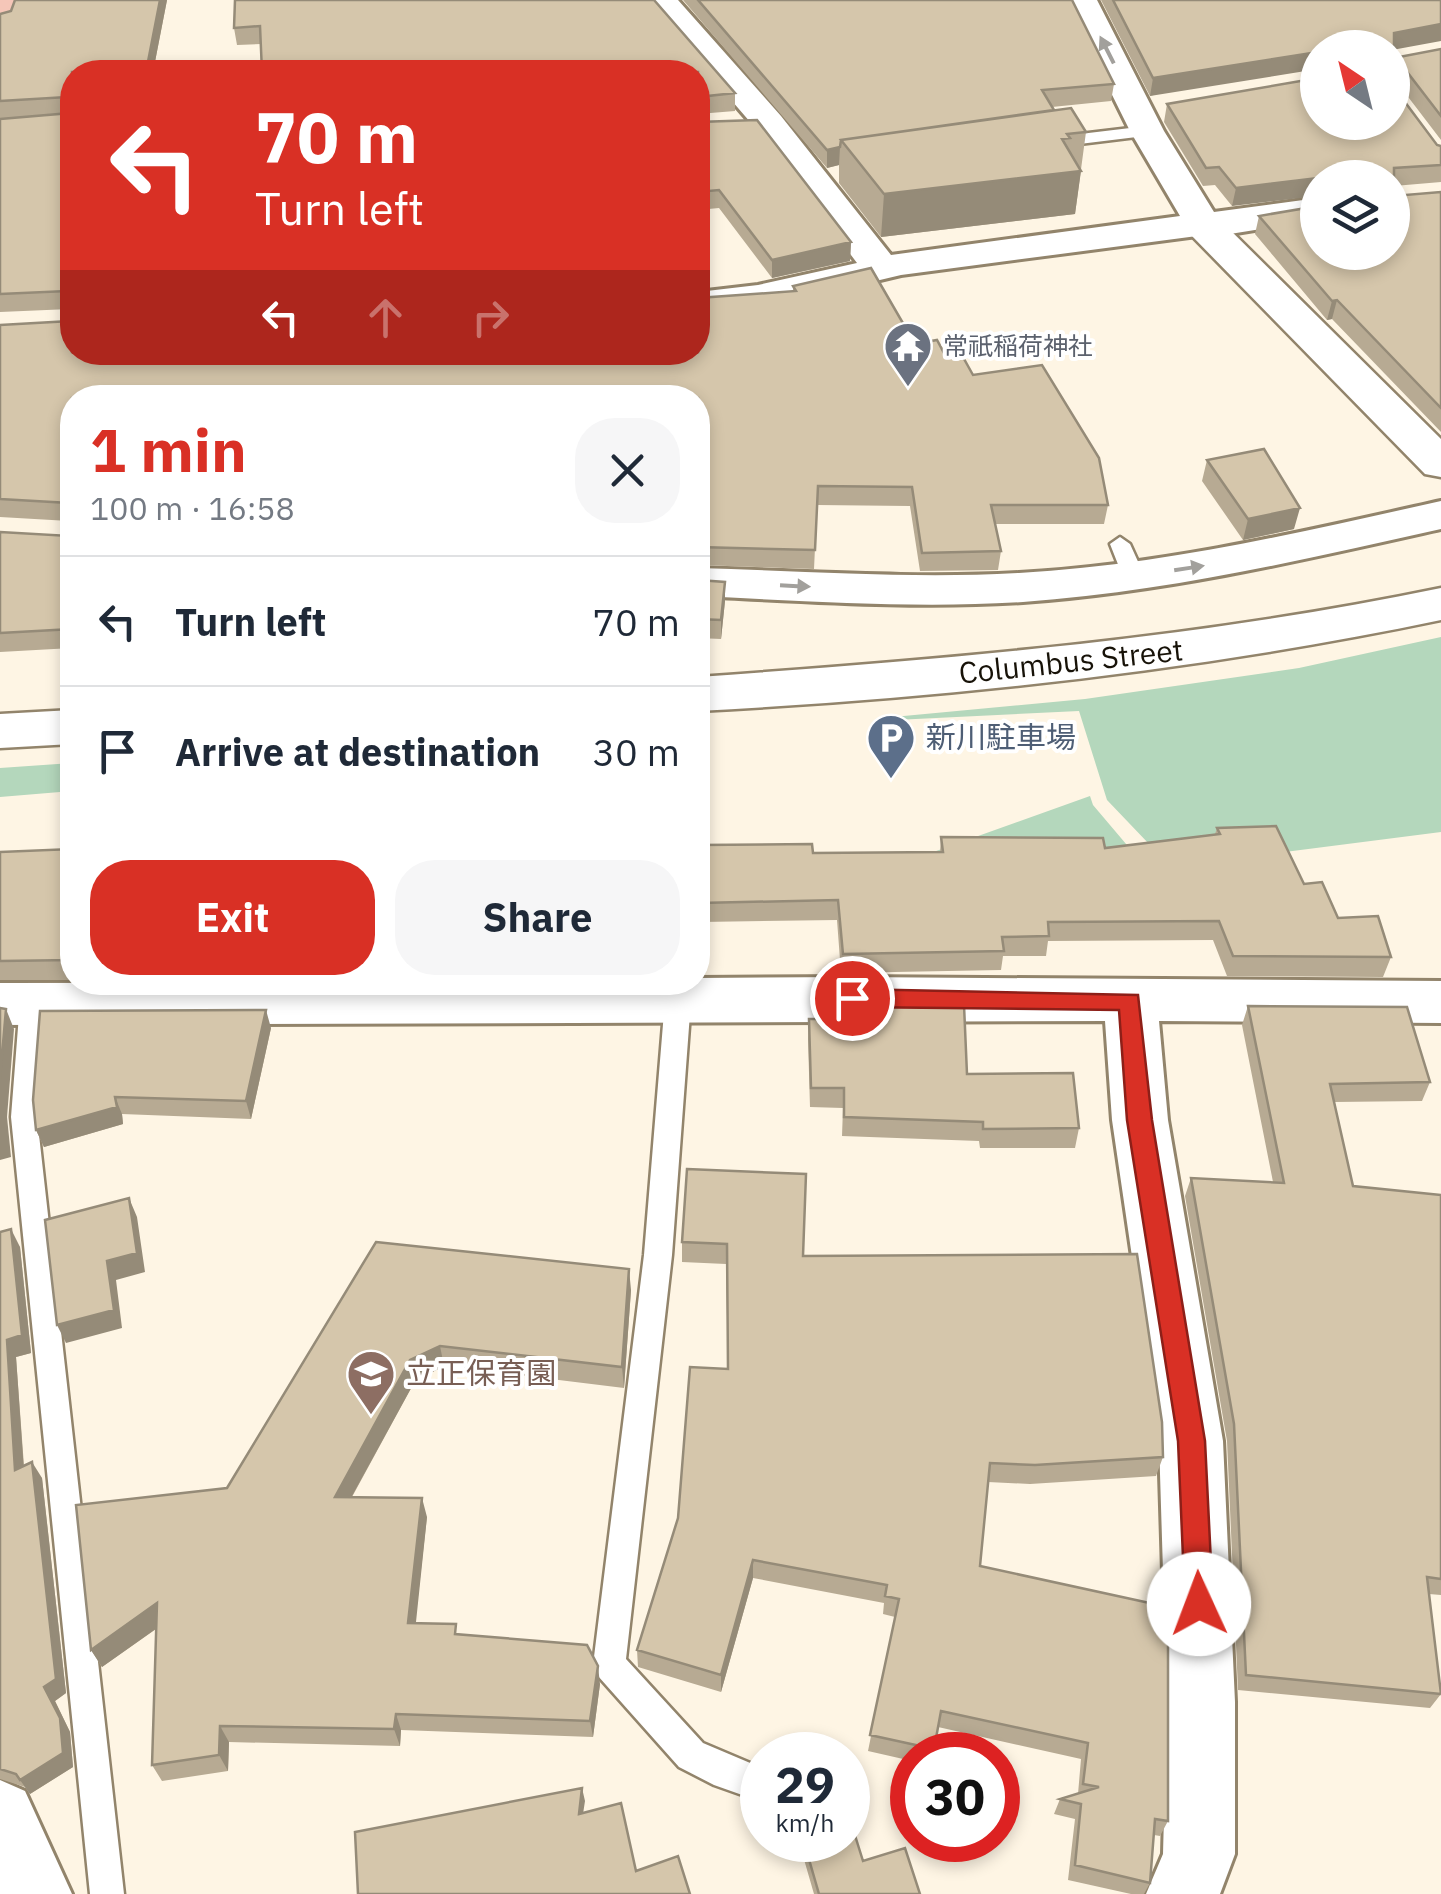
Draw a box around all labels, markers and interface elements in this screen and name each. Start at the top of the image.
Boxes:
north arrow [1300,30,1410,140]
map controls [1300,30,1410,270]
one-way arrow [1099,36,1116,65]
text: 70 m [255,91,418,182]
icon: left [90,100,220,230]
button: layers [1300,160,1410,270]
text: Turn left [255,179,424,237]
icon: left [253,290,308,345]
icon: ahead [358,290,413,345]
icon: right [463,290,518,345]
temple icon: 常祇稲荷神社 [882,320,934,388]
place label: 常祇稲荷神社 [943,329,1093,362]
text: 1 min [90,410,247,489]
button: close [575,418,680,523]
text: 100 m · 16:58 [90,487,295,529]
one-way arrow [1173,560,1205,575]
one-way arrow [779,578,811,594]
icon: left [90,594,145,649]
text: Turn left [175,597,326,646]
text: 70 m [592,597,680,646]
street label: Columbus Street [957,629,1185,692]
parking icon: 新川駐車場 [865,712,917,780]
place label: 新川駐車場 [926,717,1076,756]
icon: arrive [90,724,145,779]
text: Arrive at destination [175,727,540,776]
text: 30 m [592,727,680,776]
button: Exit [90,860,375,975]
button: Share [395,860,680,975]
pin [810,956,895,1041]
icon: arrive [825,971,880,1026]
school or university icon: 立正保育園 [345,1348,397,1416]
place label: 立正保育園 [406,1353,556,1392]
position arrow [1147,1552,1251,1656]
speed limit sign: 30 [890,1732,1020,1862]
text: 29 [775,1752,835,1817]
text: km/h [776,1806,834,1839]

